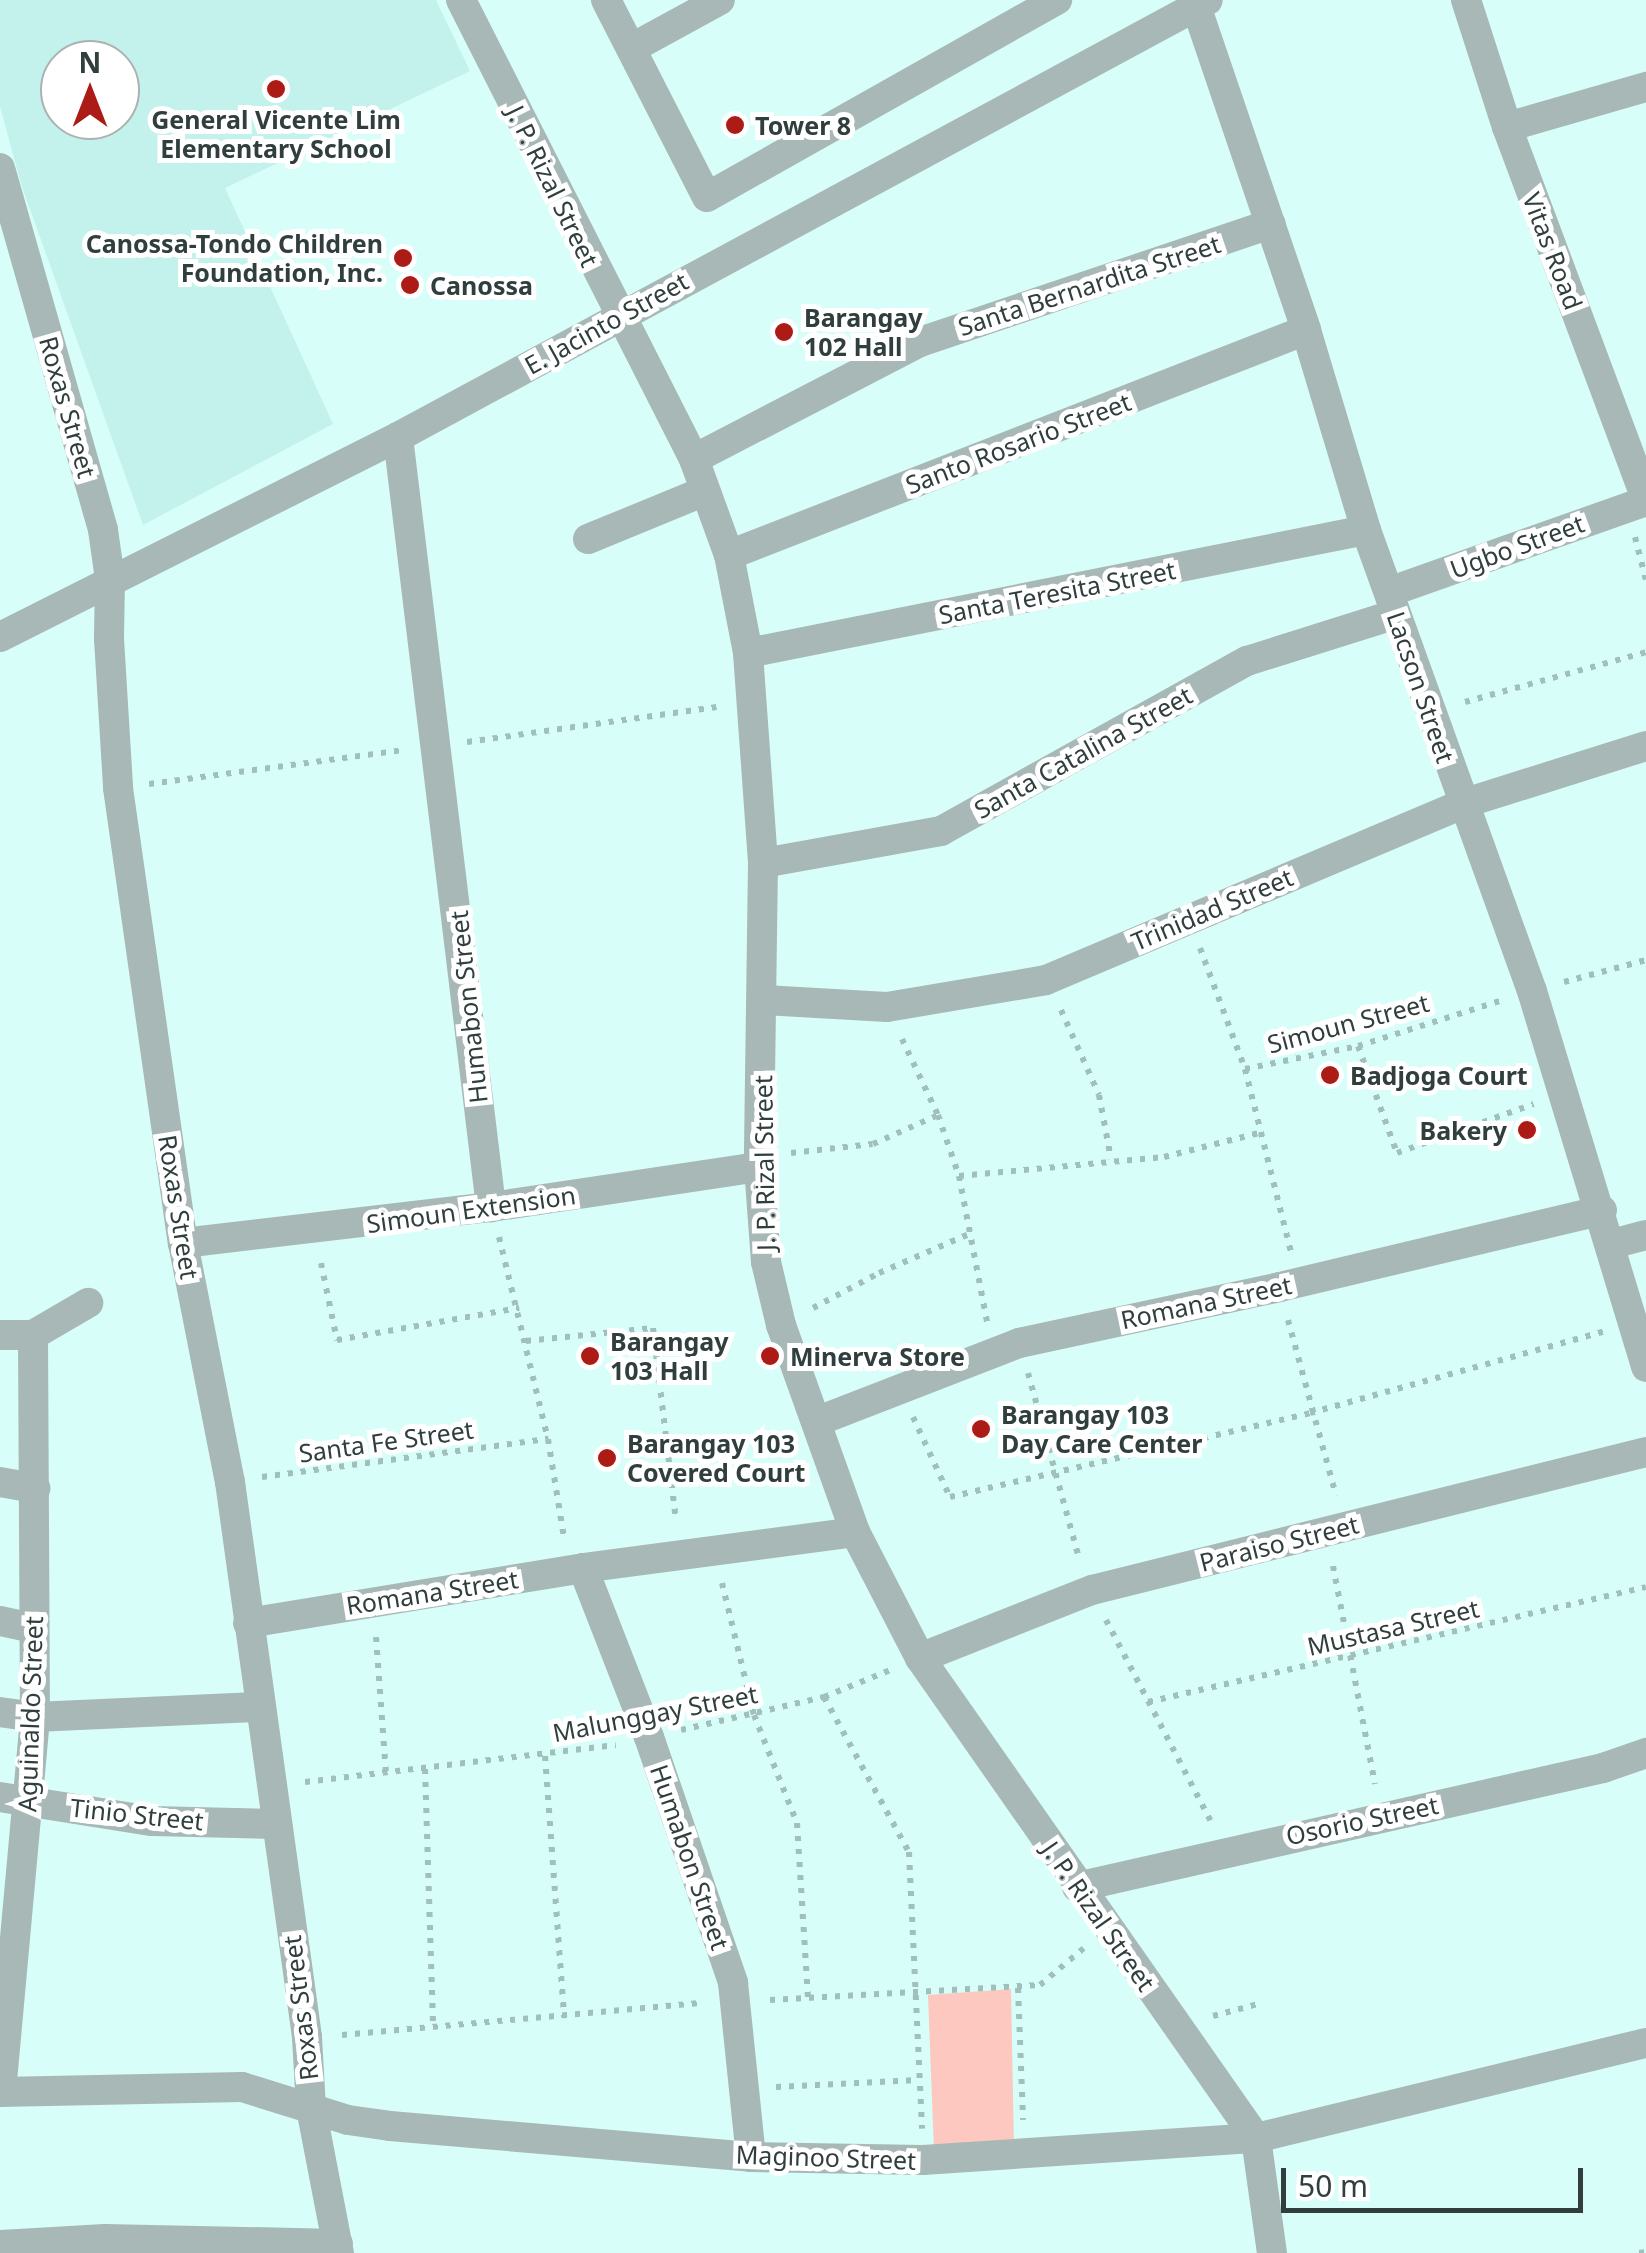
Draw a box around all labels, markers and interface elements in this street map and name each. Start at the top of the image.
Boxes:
north arrow [40,40,140,140]
text: N [79,43,101,81]
marker: General Vicente Lim Elementary School [265,78,287,100]
street label: J. P. Rizal Street [501,100,605,272]
place label: General Vicente Lim Elementary School [151,105,401,164]
place label: Tower 8 [755,110,851,140]
marker: Tower 8 [724,114,746,136]
street label: Vitas Road [1517,188,1589,314]
street label: Santa Bernardita Street [954,228,1224,342]
place label: Canossa-Tondo Children Foundation, Inc. [86,229,383,288]
marker: Canossa-Tondo Children Foundation, Inc. [392,247,414,269]
street label: E. Jacinto Street [519,266,693,380]
place label: Canossa [430,270,533,300]
marker: Canossa [399,274,421,296]
place label: Barangay 102 Hall [804,303,923,362]
marker: Barangay 102 Hall [773,321,795,343]
street label: Roxas Street [34,333,102,481]
street label: Santo Rosario Street [901,386,1135,500]
street label: Ugbo Street [1446,508,1588,584]
street label: Santa Teresita Street [936,554,1178,630]
street label: Lacson Street [1381,607,1461,767]
street label: Santa Catalina Street [969,680,1197,824]
street label: Trinidad Street [1127,862,1297,956]
street label: Humabon Street [443,909,493,1105]
street label: Simoun Street [1264,987,1432,1059]
place label: Badjoga Court [1350,1060,1528,1090]
marker: Badjoga Court [1319,1064,1341,1086]
street label: J. P. Rizal Street [747,1075,781,1251]
place label: Bakery [1420,1115,1507,1145]
marker: Bakery [1516,1119,1538,1141]
street label: Roxas Street [153,1133,205,1281]
street label: Simoun Extension [365,1179,577,1239]
street label: Romana Street [1118,1269,1294,1335]
place label: Barangay 103 Hall [610,1327,729,1386]
place label: Minerva Store [790,1341,965,1371]
marker: Barangay 103 Hall [579,1345,601,1367]
marker: Minerva Store [759,1345,781,1367]
place label: Barangay 103 Day Care Center [1001,1400,1202,1459]
street label: Santa Fe Street [297,1414,475,1468]
marker: Barangay 103 Day Care Center [970,1418,992,1440]
place label: Barangay 103 Covered Court [627,1429,805,1488]
marker: Barangay 103 Covered Court [596,1447,618,1469]
street label: Paraiso Street [1196,1509,1362,1577]
street label: Romana Street [344,1564,520,1620]
street label: Mustasa Street [1304,1593,1482,1661]
street label: Aguinaldo Street [12,1616,48,1812]
street label: Malunggay Street [550,1678,760,1748]
street label: Humabon Street [644,1761,736,1953]
street label: Osorio Street [1283,1789,1441,1851]
street label: Tinio Street [69,1792,205,1836]
street label: J. P. Rizal Street [1036,1835,1162,1997]
street label: Roxas Street [276,1934,324,2082]
street label: Maginoo Street [735,2139,917,2175]
scale bar [1286,2148,1588,2210]
text: 50 m [1298,2165,1368,2206]

